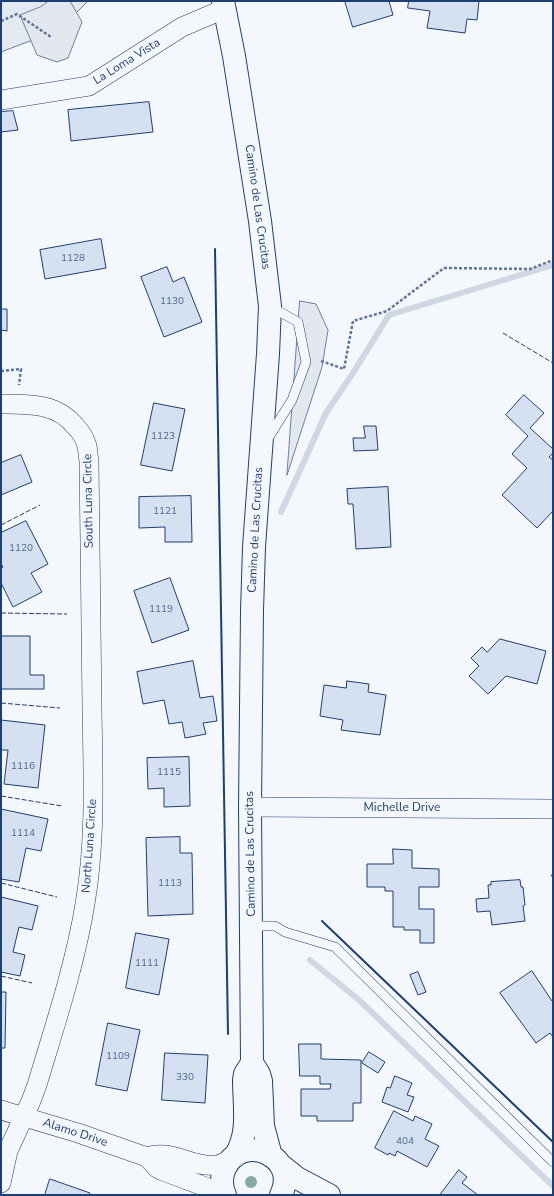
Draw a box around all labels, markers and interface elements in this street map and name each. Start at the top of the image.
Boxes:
street label: La Loma Vista [91,36,163,88]
street label: Camino de Las Crucitas [241,144,273,270]
house number: 1128 [61,253,85,265]
house number: 1130 [160,296,184,308]
house number: 1123 [151,431,175,443]
street label: South Luna Circle [81,453,97,549]
street label: Camino de Las Crucitas [246,467,266,593]
house number: 1121 [153,506,177,518]
house number: 1120 [9,543,33,555]
house number: 1119 [149,604,173,616]
house number: 1116 [11,761,35,773]
house number: 1115 [157,767,181,779]
street label: Camino de Las Crucitas [243,791,259,917]
street label: North Luna Circle [80,799,100,893]
street label: Michelle Drive [364,801,440,815]
house number: 1114 [11,828,35,840]
house number: 1113 [158,878,182,890]
house number: 1111 [135,958,159,970]
house number: 1109 [106,1051,130,1063]
house number: 330 [176,1072,194,1084]
street label: Alamo Drive [41,1116,109,1150]
house number: 404 [396,1136,414,1148]

